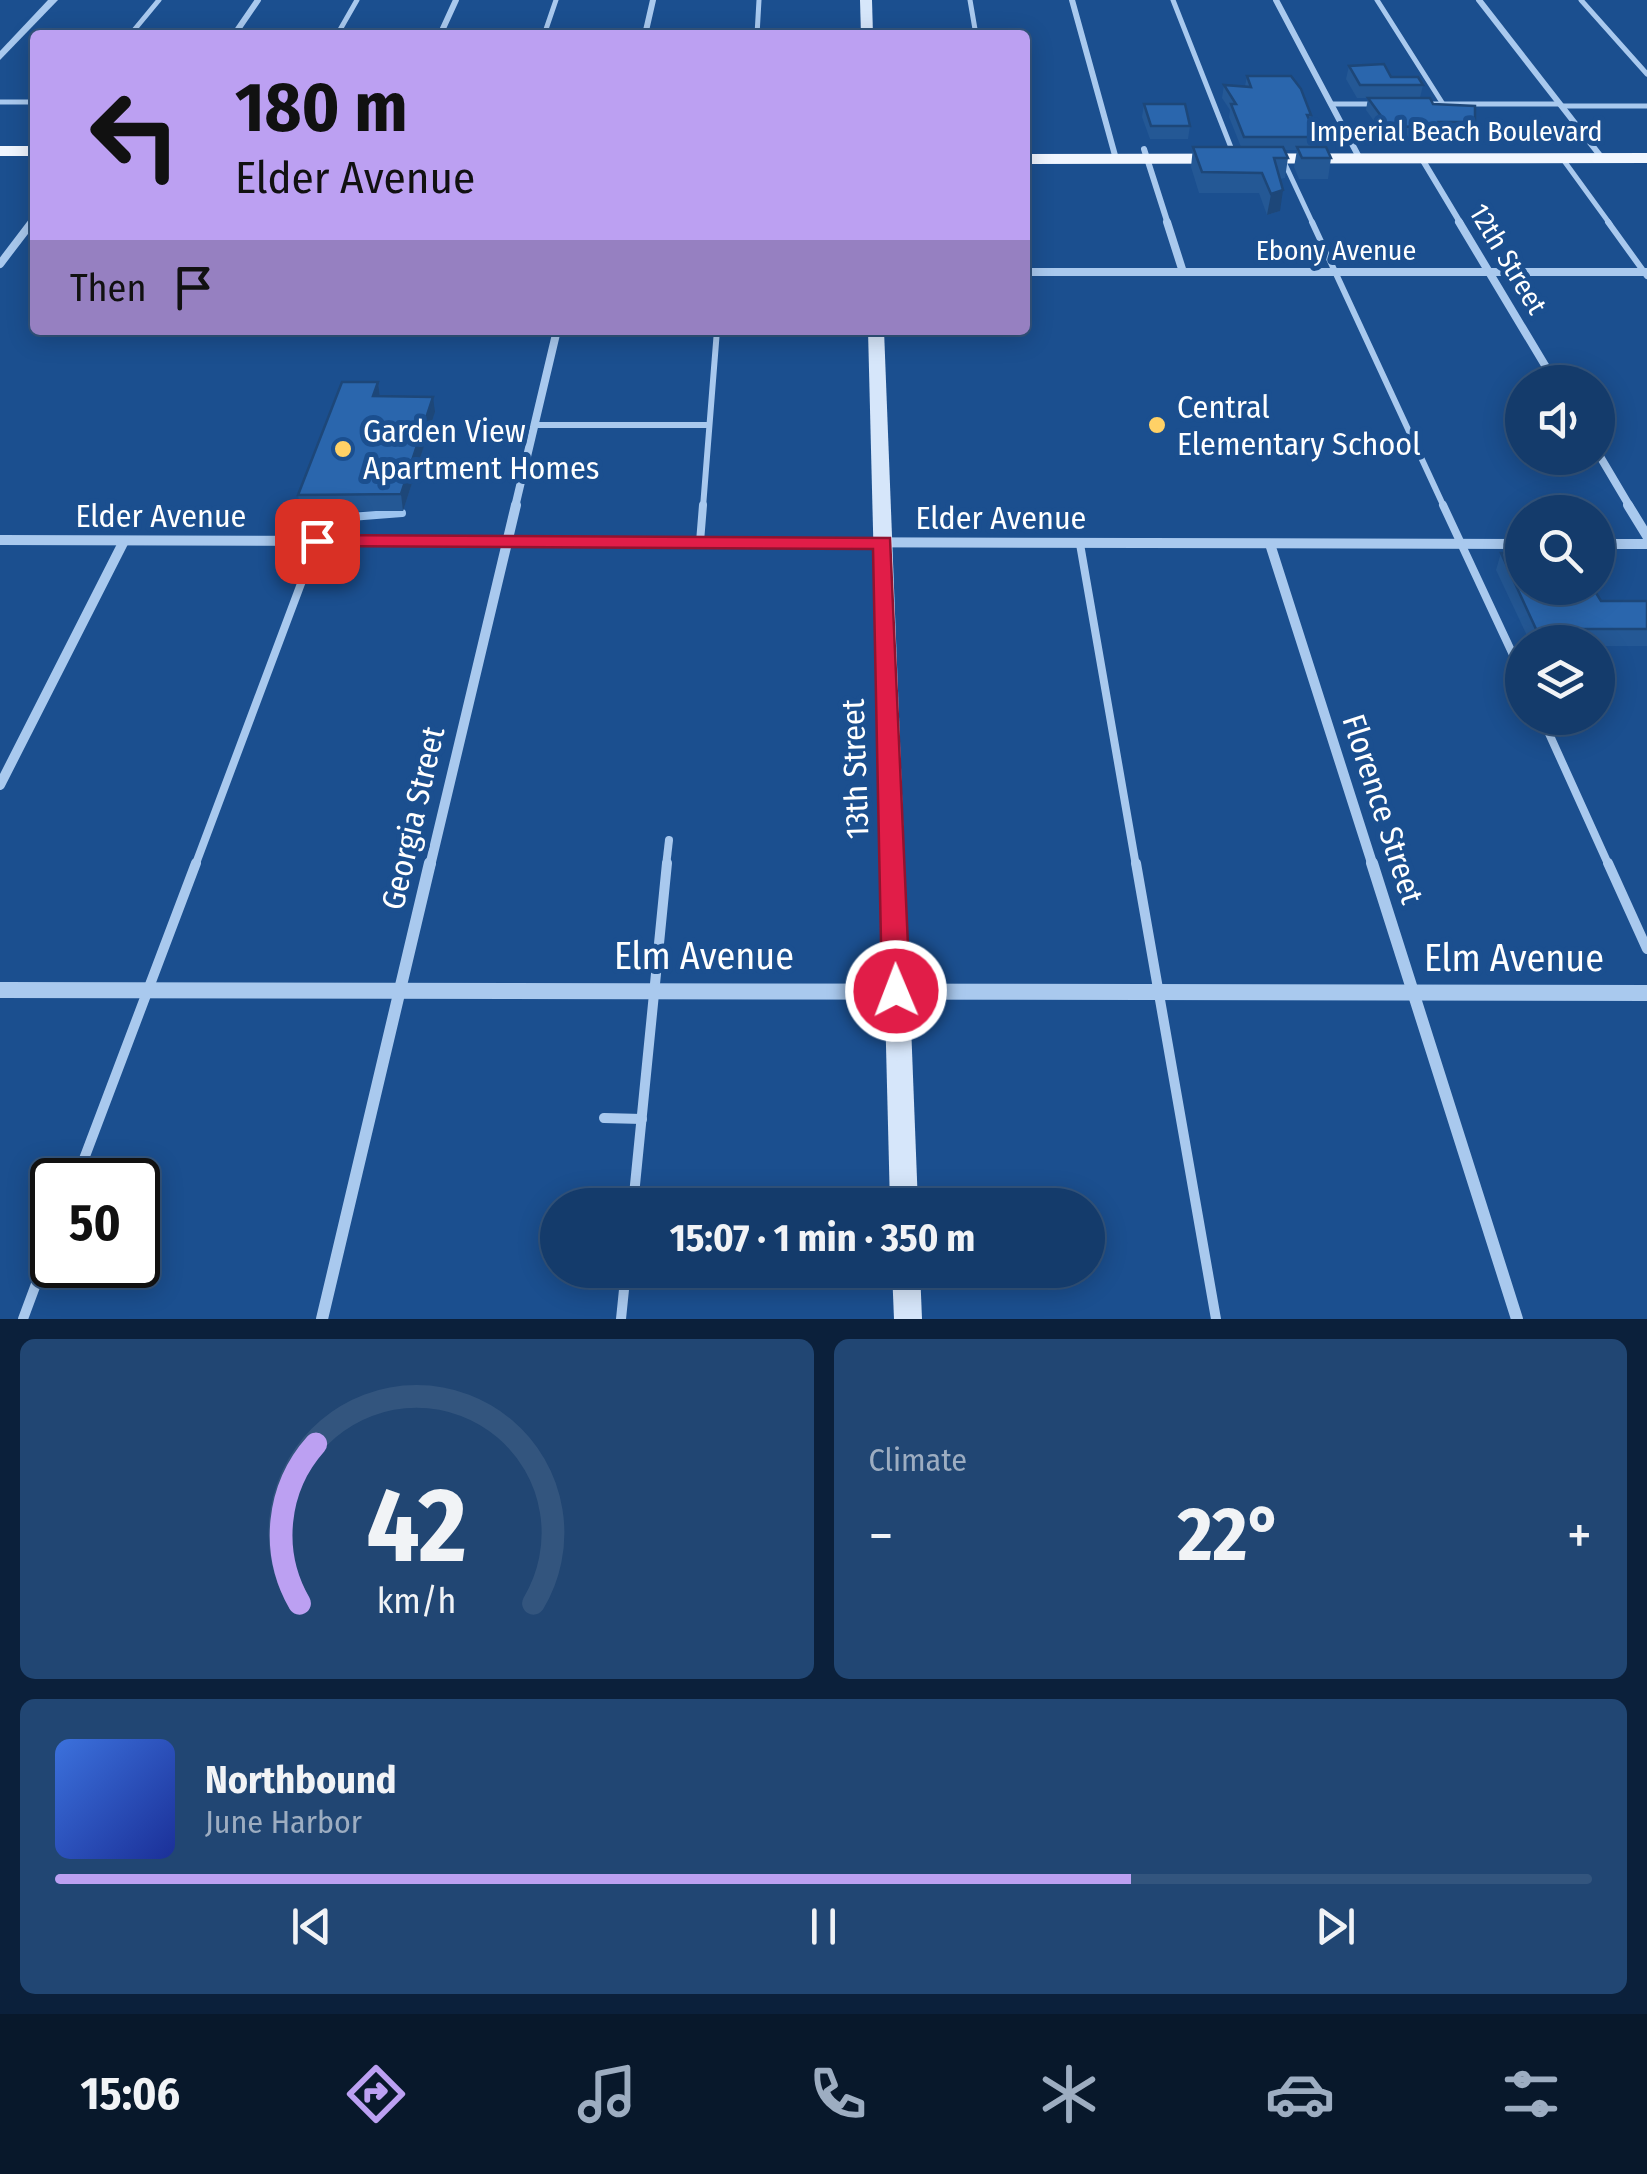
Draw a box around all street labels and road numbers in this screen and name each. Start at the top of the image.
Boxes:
street label: Imperial Beach Boulevard [1309,115,1603,148]
street label: 12th Street [1462,198,1554,321]
street label: Ebony Avenue [1256,234,1416,267]
street label: Elder Avenue [76,497,246,535]
street label: Elder Avenue [916,499,1086,537]
street label: 13th Street [834,698,876,840]
street label: Florence Street [1335,710,1432,909]
street label: Georgia Street [373,722,453,913]
street label: Elm Avenue [614,933,794,979]
street label: Elm Avenue [1424,935,1604,981]

